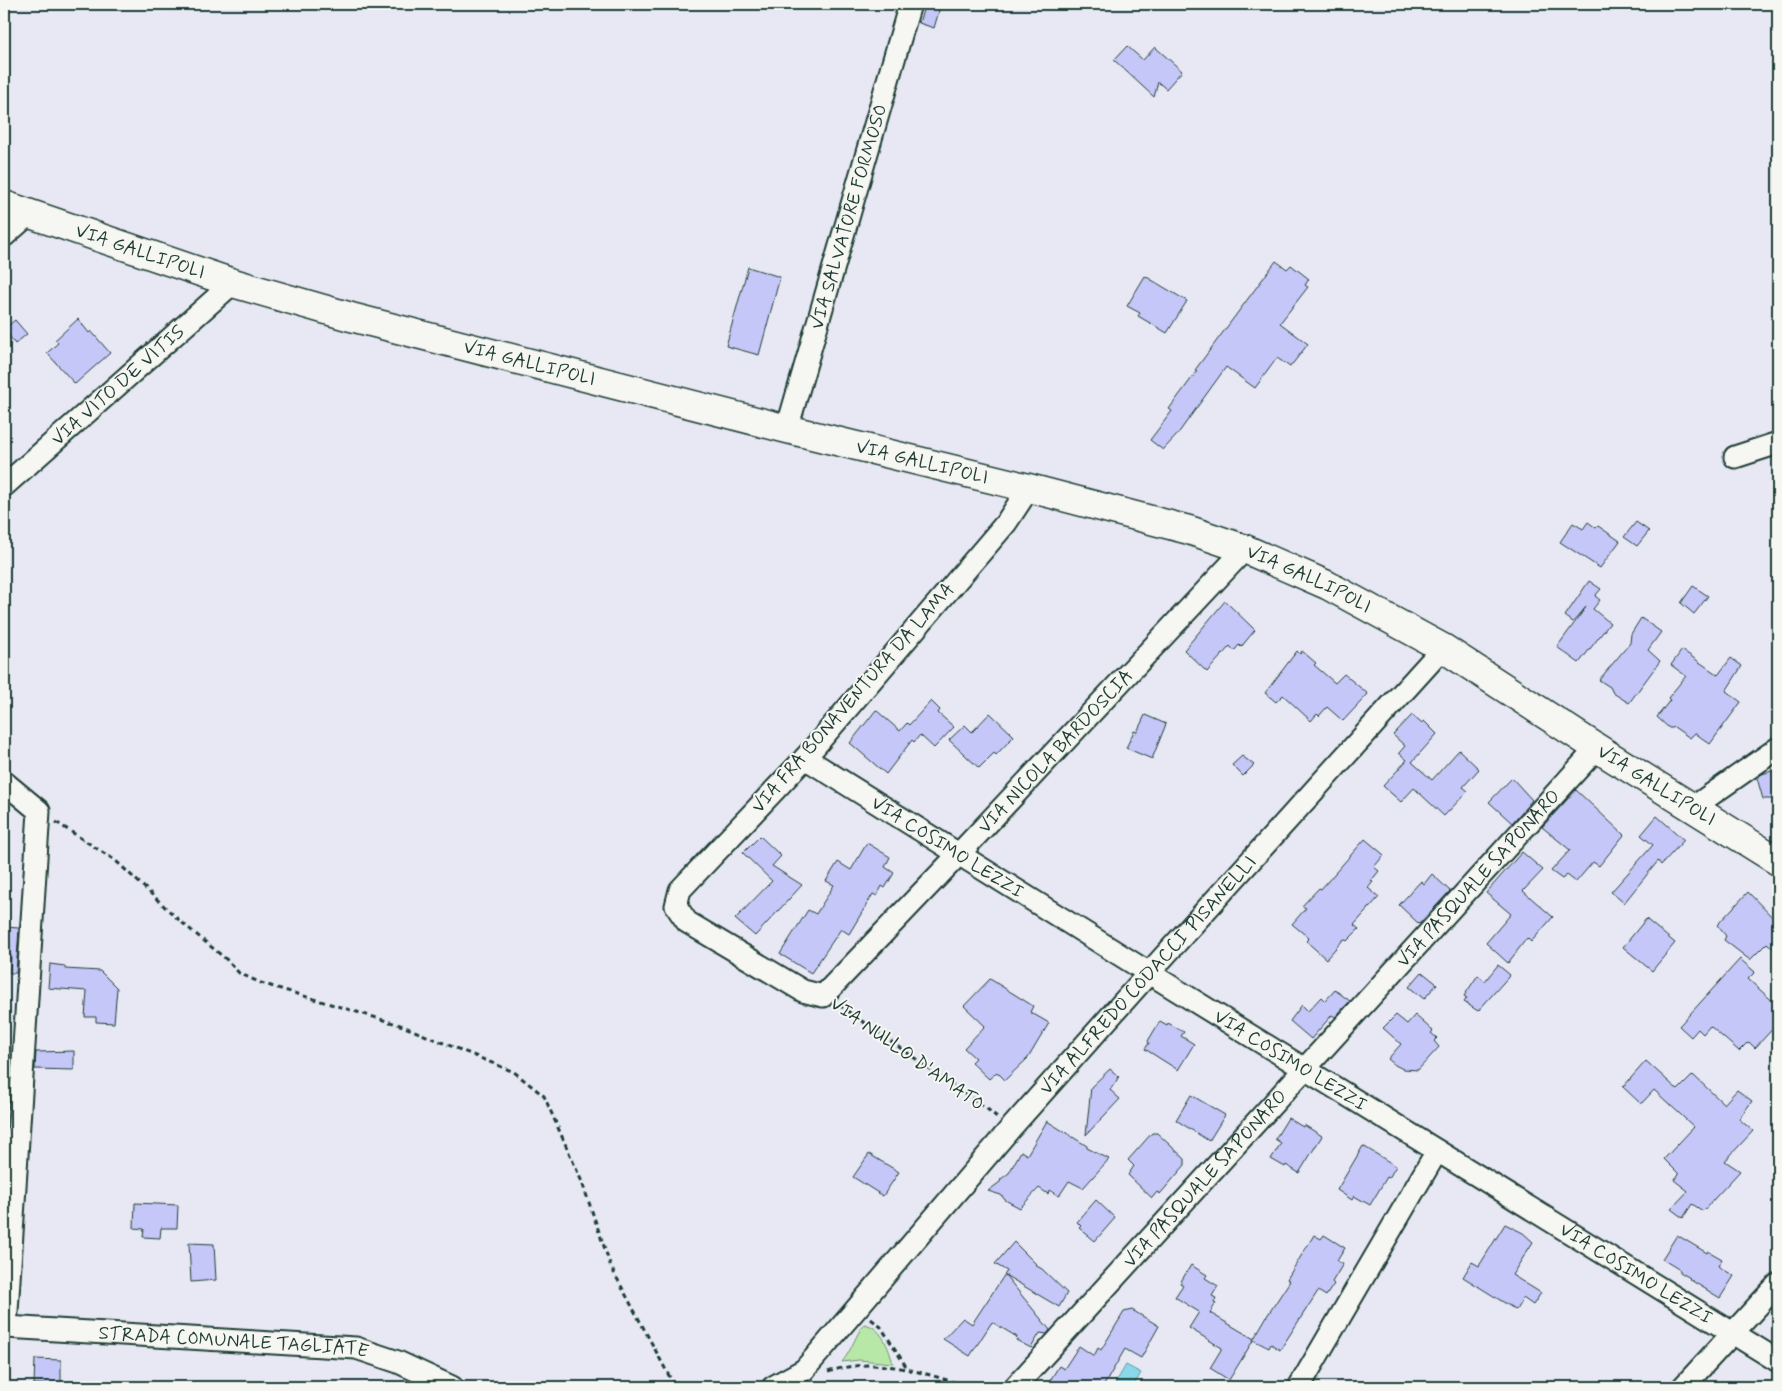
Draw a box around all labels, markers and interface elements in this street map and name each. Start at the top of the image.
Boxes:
street label: VIA SALVATORE FORMOSO [804,101,893,332]
street label: VIA GALLIPOLI [72,218,208,285]
street label: VIA VITO DE VITIS [46,319,190,451]
street label: VIA GALLIPOLI [461,334,598,392]
street label: VIA GALLIPOLI [853,434,991,490]
street label: VIA GALLIPOLI [1243,539,1376,619]
street label: VIA FRA BONAVENTURA DA LAMA [746,577,960,819]
street label: VIA NICOLA BARDOSCIA [972,664,1139,839]
street label: VIA GALLIPOLI [1593,739,1721,832]
street label: VIA PASQUALE SAPONARO [1391,784,1566,973]
street label: VIA COSIMO LEZZI [866,790,1028,904]
street label: VIA ALFREDO CODACCI PISANELLI [1034,850,1262,1100]
street label: VIA NULLO D'AMATO [825,991,989,1117]
street label: VIA COSIMO LEZZI [1209,1004,1372,1117]
street label: VIA PASQUALE SAPONARO [1117,1084,1292,1273]
street label: VIA COSIMO LEZZI [1555,1217,1717,1330]
street label: STRADA COMUNALE TAGLIATE [98,1320,372,1364]

